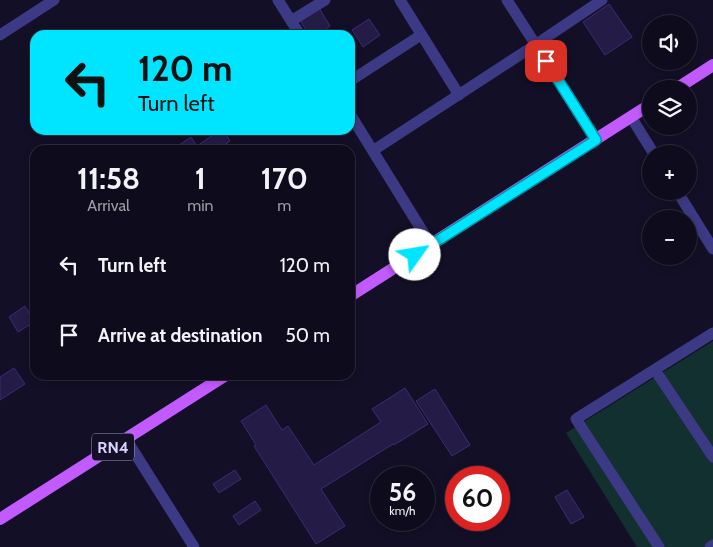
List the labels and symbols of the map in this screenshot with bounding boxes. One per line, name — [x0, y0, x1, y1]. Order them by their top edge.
pin — [525, 40, 567, 82]
position arrow — [388, 228, 440, 280]
road number: RN4 — [92, 434, 134, 461]
speed limit sign: 60 — [445, 466, 510, 531]

